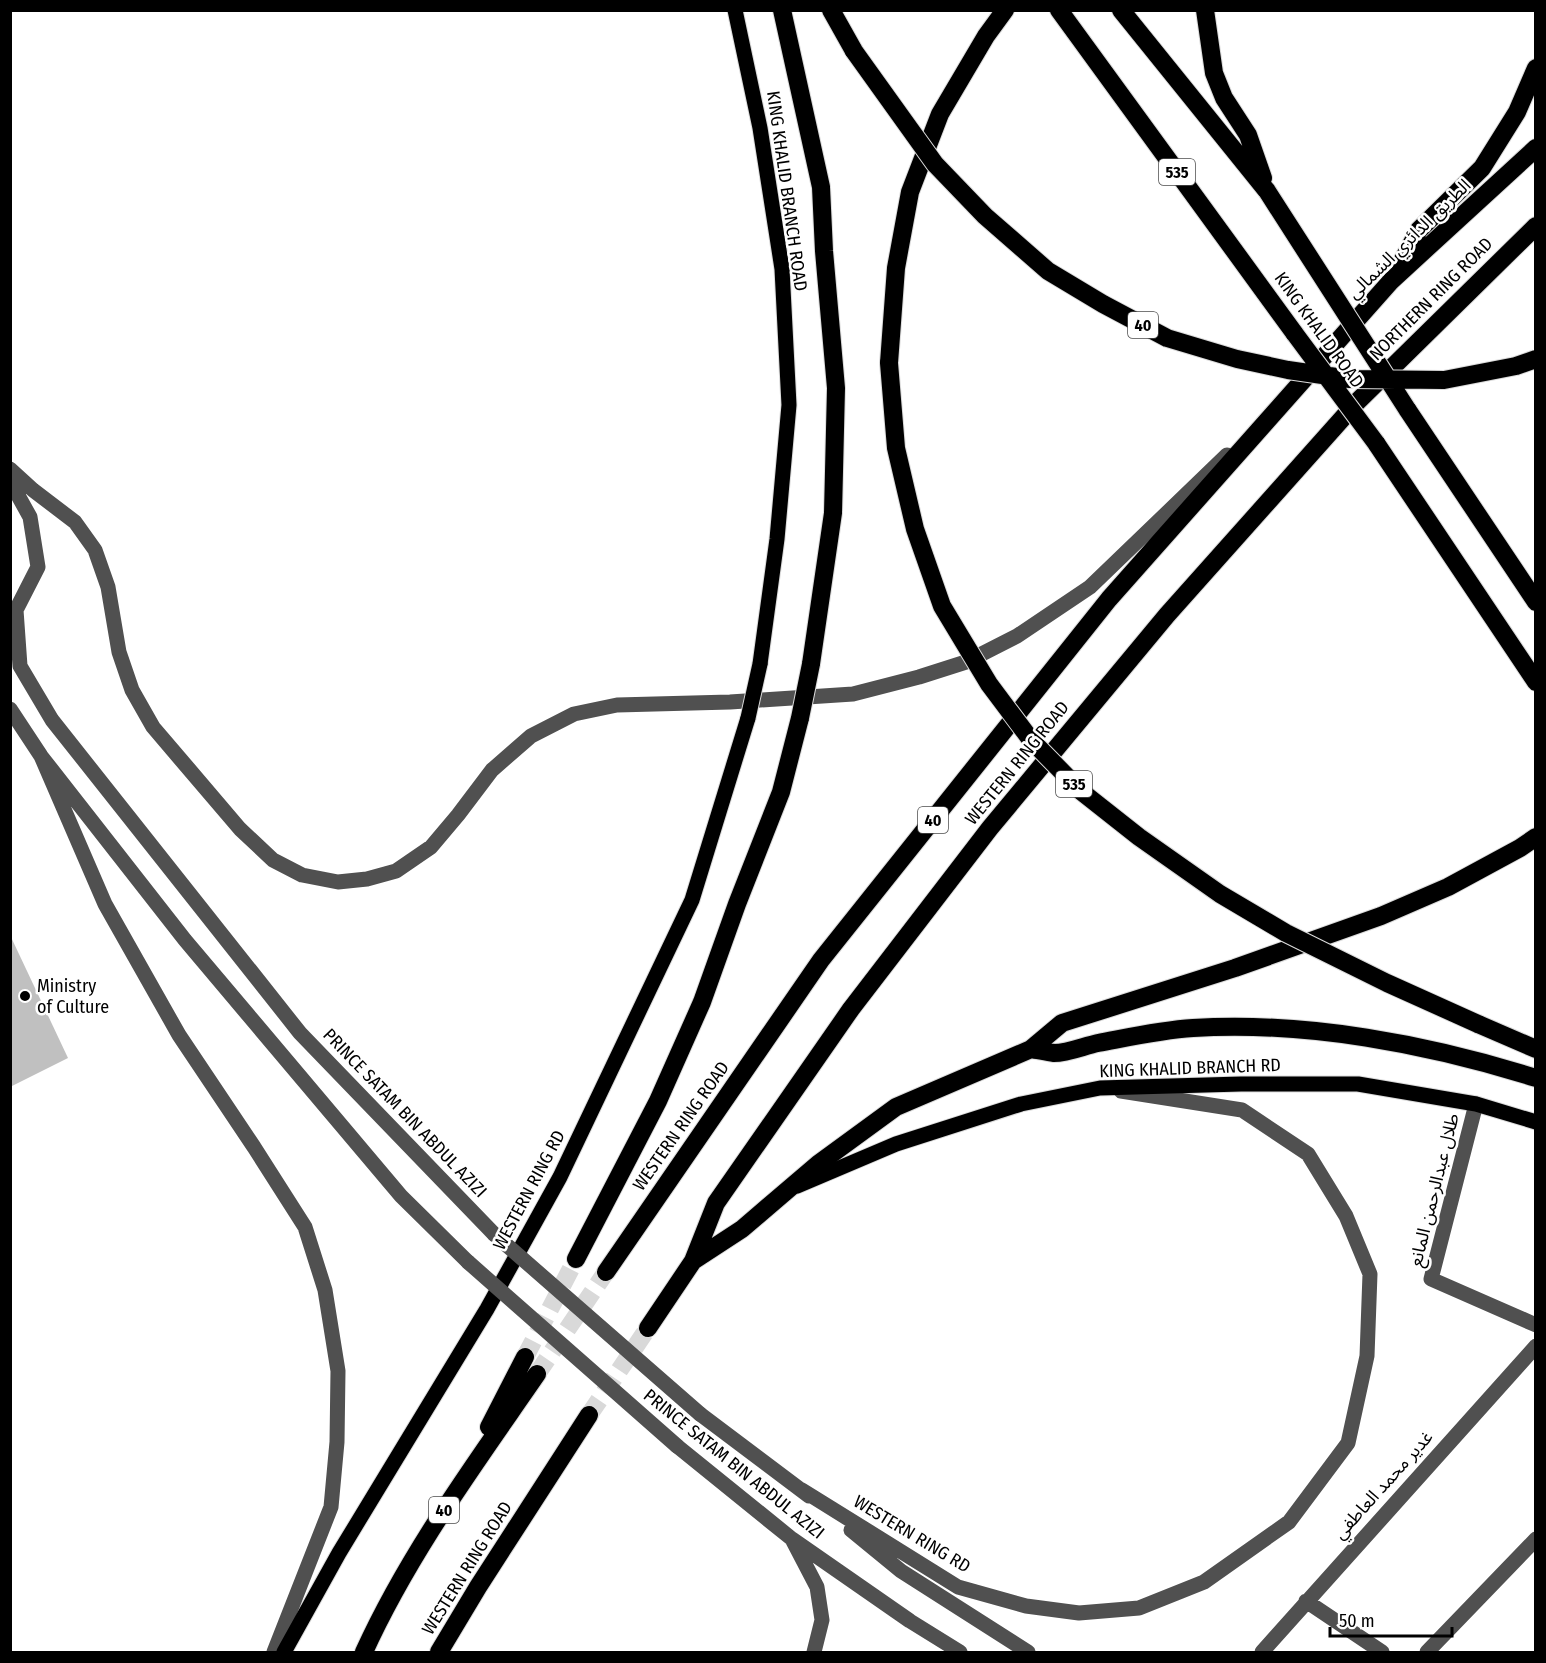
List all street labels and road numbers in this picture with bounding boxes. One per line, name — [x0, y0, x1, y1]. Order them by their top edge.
street label: KING KHALID BRANCH ROAD — [762, 89, 812, 293]
road number: 535 — [1159, 159, 1195, 185]
street label: الطريق الدائري الشمالي — [1343, 174, 1477, 305]
street label: NORTHERN RING ROAD — [1365, 233, 1497, 365]
street label: KING KHALID ROAD — [1270, 268, 1368, 392]
road number: 40 — [1128, 312, 1158, 338]
street label: WESTERN RING ROAD — [960, 697, 1074, 829]
road number: 535 — [1056, 771, 1092, 797]
road number: 40 — [918, 807, 948, 833]
street label: PRINCE SATAM BIN ABDUL AZIZI — [319, 1024, 491, 1202]
street label: KING KHALID BRANCH RD — [1099, 1054, 1281, 1082]
street label: WESTERN RING ROAD — [628, 1057, 734, 1195]
street label: طلال عبدالرحمن المانع — [1404, 1111, 1467, 1270]
street label: WESTERN RING RD — [488, 1126, 570, 1254]
street label: PRINCE SATAM BIN ABDUL AZIZI — [639, 1384, 829, 1544]
street label: غدير محمد العاطفي — [1329, 1426, 1439, 1545]
street label: WESTERN RING RD — [850, 1491, 974, 1577]
street label: WESTERN RING ROAD — [417, 1497, 517, 1639]
road number: 40 — [429, 1497, 459, 1523]

